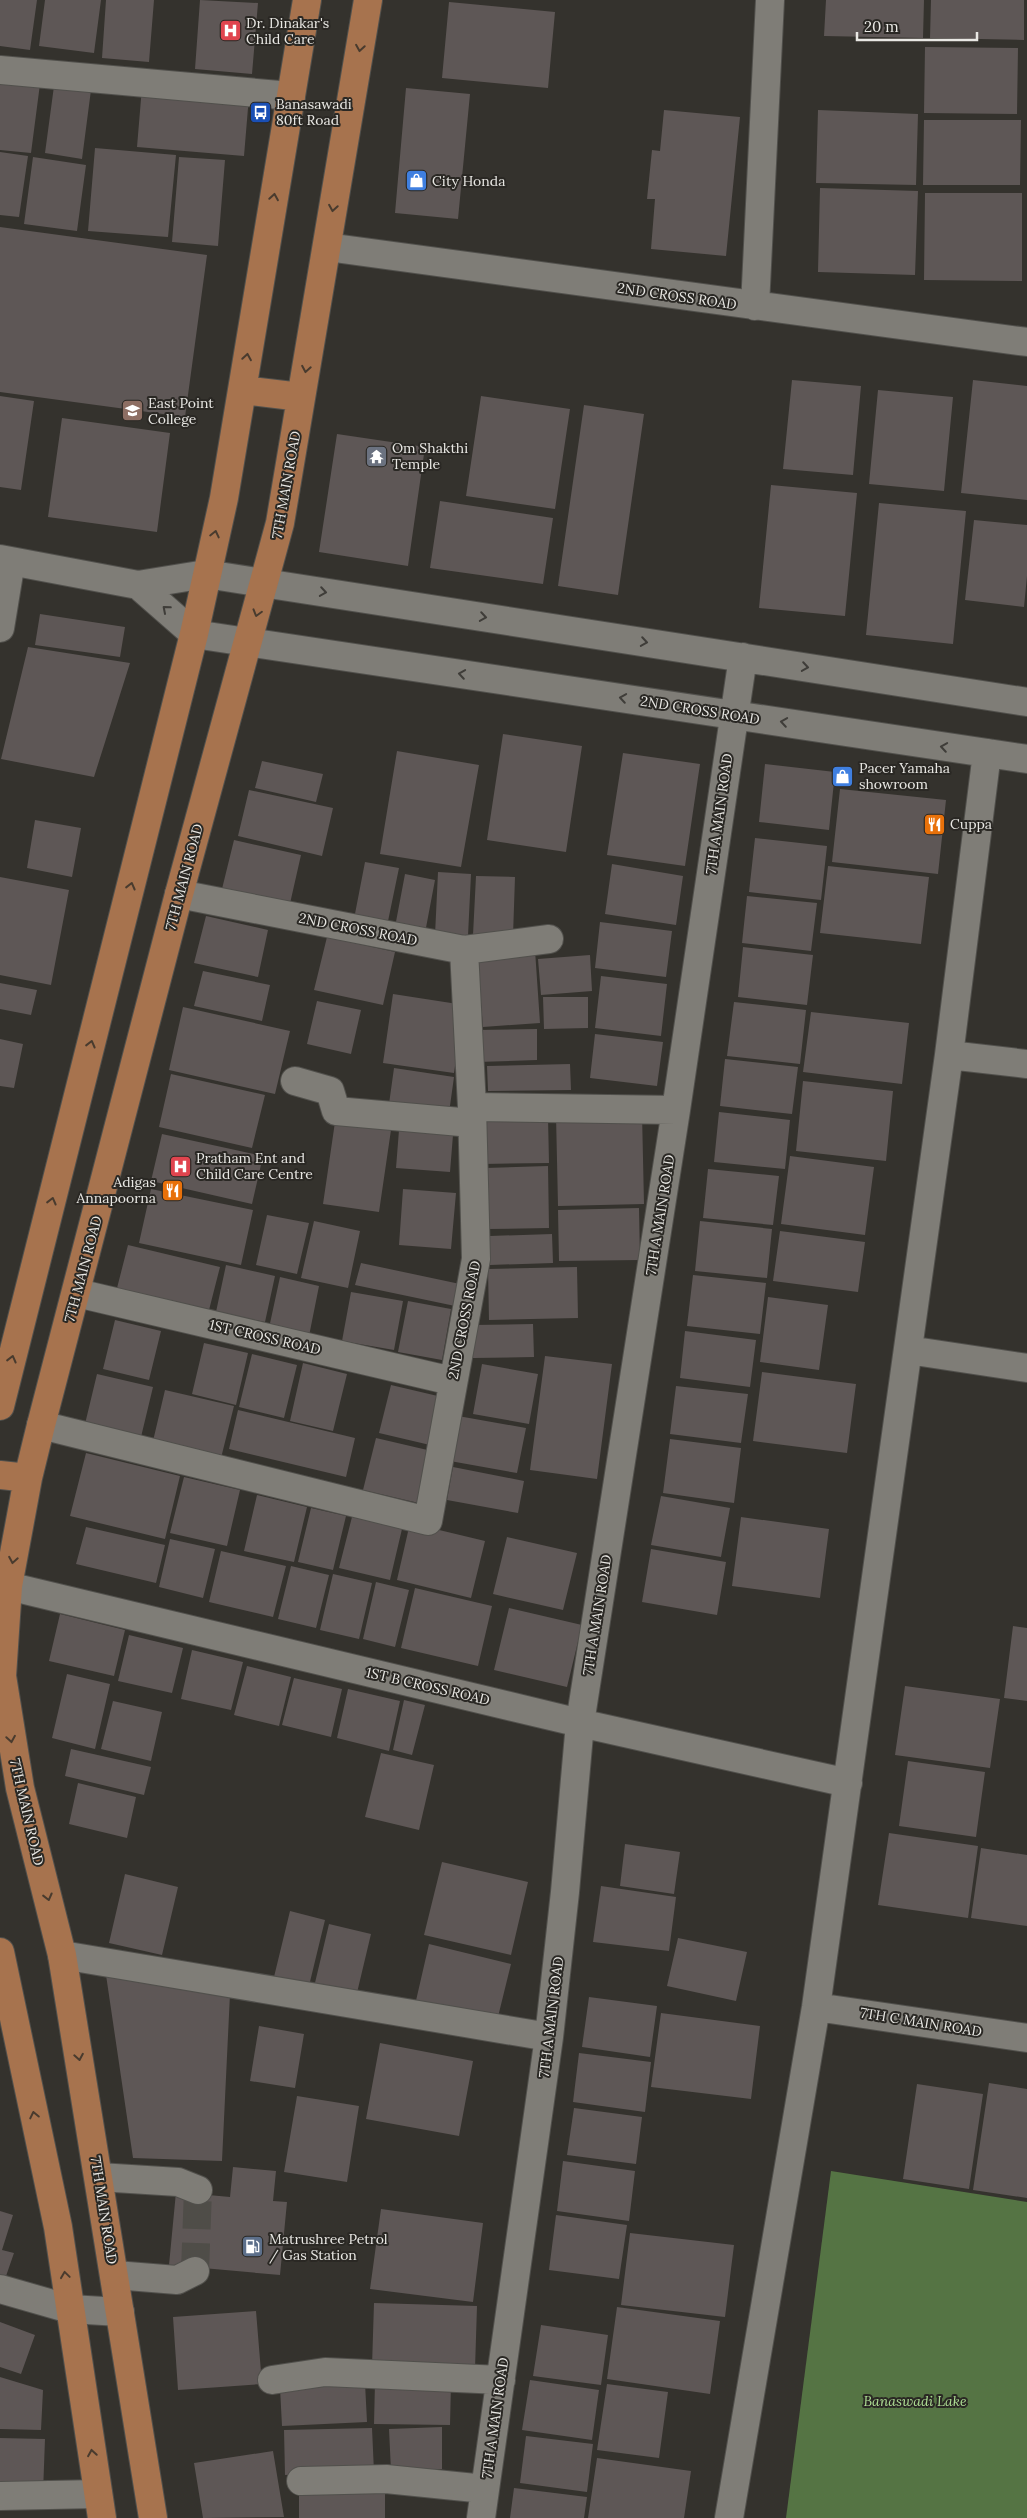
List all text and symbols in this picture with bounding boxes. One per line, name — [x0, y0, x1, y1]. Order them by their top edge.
scale bar — [857, 10, 977, 42]
place label: Dr. Dinakar's Child Care — [246, 14, 329, 48]
text: 20 m — [864, 17, 899, 36]
hospital icon: Dr. Dinakar's Child Care — [218, 19, 242, 43]
one-way arrow — [355, 44, 366, 52]
place label: Banasawadi 80ft Road — [276, 95, 352, 129]
bus stop icon: Banasawadi 80ft Road — [248, 100, 272, 124]
shop icon: City Honda — [404, 169, 428, 193]
place label: City Honda — [432, 172, 505, 190]
one-way arrow — [269, 193, 279, 202]
one-way arrow — [329, 204, 339, 213]
street label: 2ND CROSS ROAD — [616, 279, 738, 313]
one-way arrow — [242, 353, 252, 362]
one-way arrow — [302, 364, 312, 373]
place label: East Point College — [148, 394, 214, 428]
school or university icon: East Point College — [120, 399, 144, 423]
street label: 7TH MAIN ROAD — [268, 429, 304, 541]
place label: Om Shakthi Temple — [392, 439, 468, 473]
temple icon: Om Shakthi Temple — [364, 444, 388, 468]
one-way arrow — [209, 530, 220, 539]
one-way arrow — [319, 587, 327, 597]
one-way arrow — [163, 607, 172, 615]
one-way arrow — [252, 609, 262, 617]
one-way arrow — [479, 612, 488, 622]
one-way arrow — [640, 636, 648, 647]
one-way arrow — [801, 661, 809, 672]
one-way arrow — [458, 669, 466, 680]
street label: 2ND CROSS ROAD — [639, 692, 761, 728]
one-way arrow — [619, 693, 627, 704]
one-way arrow — [779, 718, 788, 728]
one-way arrow — [940, 742, 949, 752]
street label: 7TH A MAIN ROAD — [702, 752, 736, 876]
place label: Pacer Yamaha showroom — [859, 759, 950, 793]
shop icon: Pacer Yamaha showroom — [831, 764, 855, 788]
restaurant icon: Cuppa — [922, 812, 946, 836]
place label: Cuppa — [950, 815, 992, 833]
street label: 7TH MAIN ROAD — [161, 822, 207, 932]
one-way arrow — [125, 881, 136, 890]
street label: 2ND CROSS ROAD — [297, 909, 419, 949]
one-way arrow — [86, 1040, 96, 1048]
place label: Pratham Ent and Child Care Centre — [196, 1149, 313, 1183]
street label: 7TH A MAIN ROAD — [642, 1153, 678, 1277]
hospital icon: Pratham Ent and Child Care Centre — [168, 1154, 192, 1178]
place label: Adigas Annapoorna — [75, 1173, 156, 1207]
restaurant icon: Adigas Annapoorna — [160, 1178, 184, 1202]
one-way arrow — [46, 1197, 57, 1206]
street label: 7TH MAIN ROAD — [60, 1214, 106, 1324]
street label: 2ND CROSS ROAD — [444, 1259, 484, 1381]
street label: 1ST CROSS ROAD — [208, 1315, 322, 1359]
one-way arrow — [6, 1354, 17, 1363]
street label: 7TH A MAIN ROAD — [579, 1553, 615, 1677]
one-way arrow — [8, 1556, 18, 1565]
street label: 1ST B CROSS ROAD — [364, 1663, 492, 1709]
one-way arrow — [5, 1735, 16, 1743]
street label: 7TH MAIN ROAD — [6, 1757, 48, 1867]
one-way arrow — [42, 1893, 52, 1901]
street label: 7TH A MAIN ROAD — [535, 1955, 567, 2079]
street label: 7TH C MAIN ROAD — [859, 2003, 983, 2041]
one-way arrow — [73, 2053, 84, 2061]
one-way arrow — [30, 2111, 40, 2120]
street label: 7TH MAIN ROAD — [87, 2154, 121, 2266]
place label: Matrushree Petrol / Gas Station — [269, 2230, 388, 2264]
fuel station icon: Matrushree Petrol / Gas Station — [241, 2235, 265, 2259]
one-way arrow — [60, 2270, 71, 2278]
street label: 7TH A MAIN ROAD — [478, 2356, 512, 2480]
park label: Banaswadi Lake — [863, 2392, 967, 2410]
one-way arrow — [87, 2448, 97, 2457]

